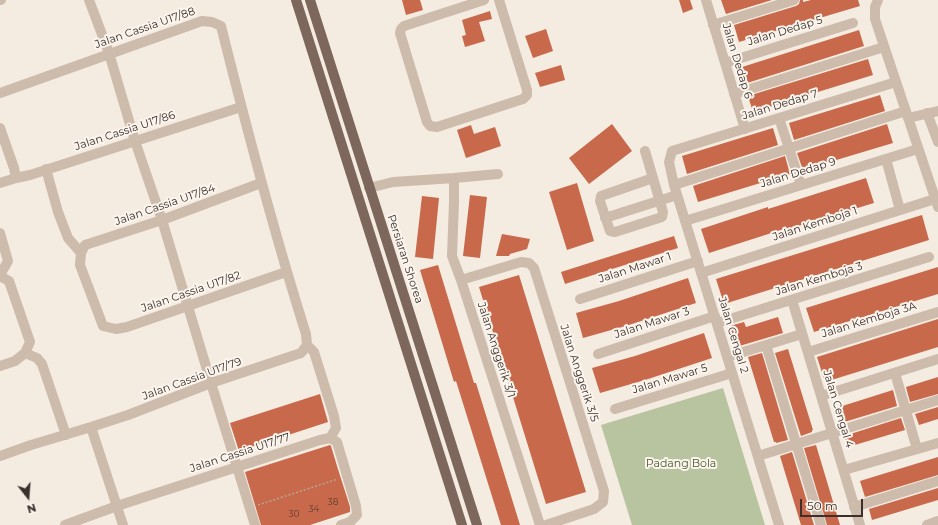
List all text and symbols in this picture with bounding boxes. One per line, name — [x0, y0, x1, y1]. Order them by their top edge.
street label: Jalan Cassia U17/88 — [93, 5, 197, 51]
street label: Jalan Dedap 5 — [746, 13, 824, 49]
street label: Jalan Dedap 6 — [719, 22, 755, 100]
street label: Jalan Dedap 7 — [741, 87, 819, 123]
street label: Jalan Cassia U17/86 — [73, 109, 177, 153]
street label: Jalan Dedap 9 — [759, 155, 837, 191]
street label: Jalan Cassia U17/84 — [113, 182, 217, 228]
street label: Jalan Kemboja 1 — [771, 204, 859, 244]
street label: Persiaran Shorea — [384, 213, 426, 305]
street label: Jalan Mawar 1 — [597, 250, 673, 286]
street label: Jalan Kemboja 3 — [774, 259, 864, 299]
street label: Jalan Cassia U17/82 — [139, 269, 243, 315]
street label: Jalan Cengal 2 — [715, 295, 751, 375]
street label: Jalan Kemboja 3A — [820, 299, 918, 341]
street label: Jalan Anggerik 3/1 — [474, 301, 518, 399]
street label: Jalan Mawar 3 — [613, 305, 691, 341]
street label: Jalan Anggerik 3/5 — [557, 323, 601, 423]
street label: Jalan Cassia U17/79 — [141, 355, 243, 403]
street label: Jalan Mawar 5 — [631, 361, 709, 397]
street label: Jalan Cengal 4 — [820, 369, 856, 449]
street label: Jalan Cassia U17/77 — [188, 431, 292, 475]
park label: Padang Bola — [646, 457, 716, 471]
north arrow — [8, 477, 48, 517]
scale bar — [802, 491, 865, 517]
house number: 38 — [328, 497, 338, 507]
text: 50 m — [807, 498, 838, 513]
text: N — [25, 500, 38, 516]
house number: 34 — [308, 504, 320, 514]
house number: 30 — [288, 509, 300, 519]

